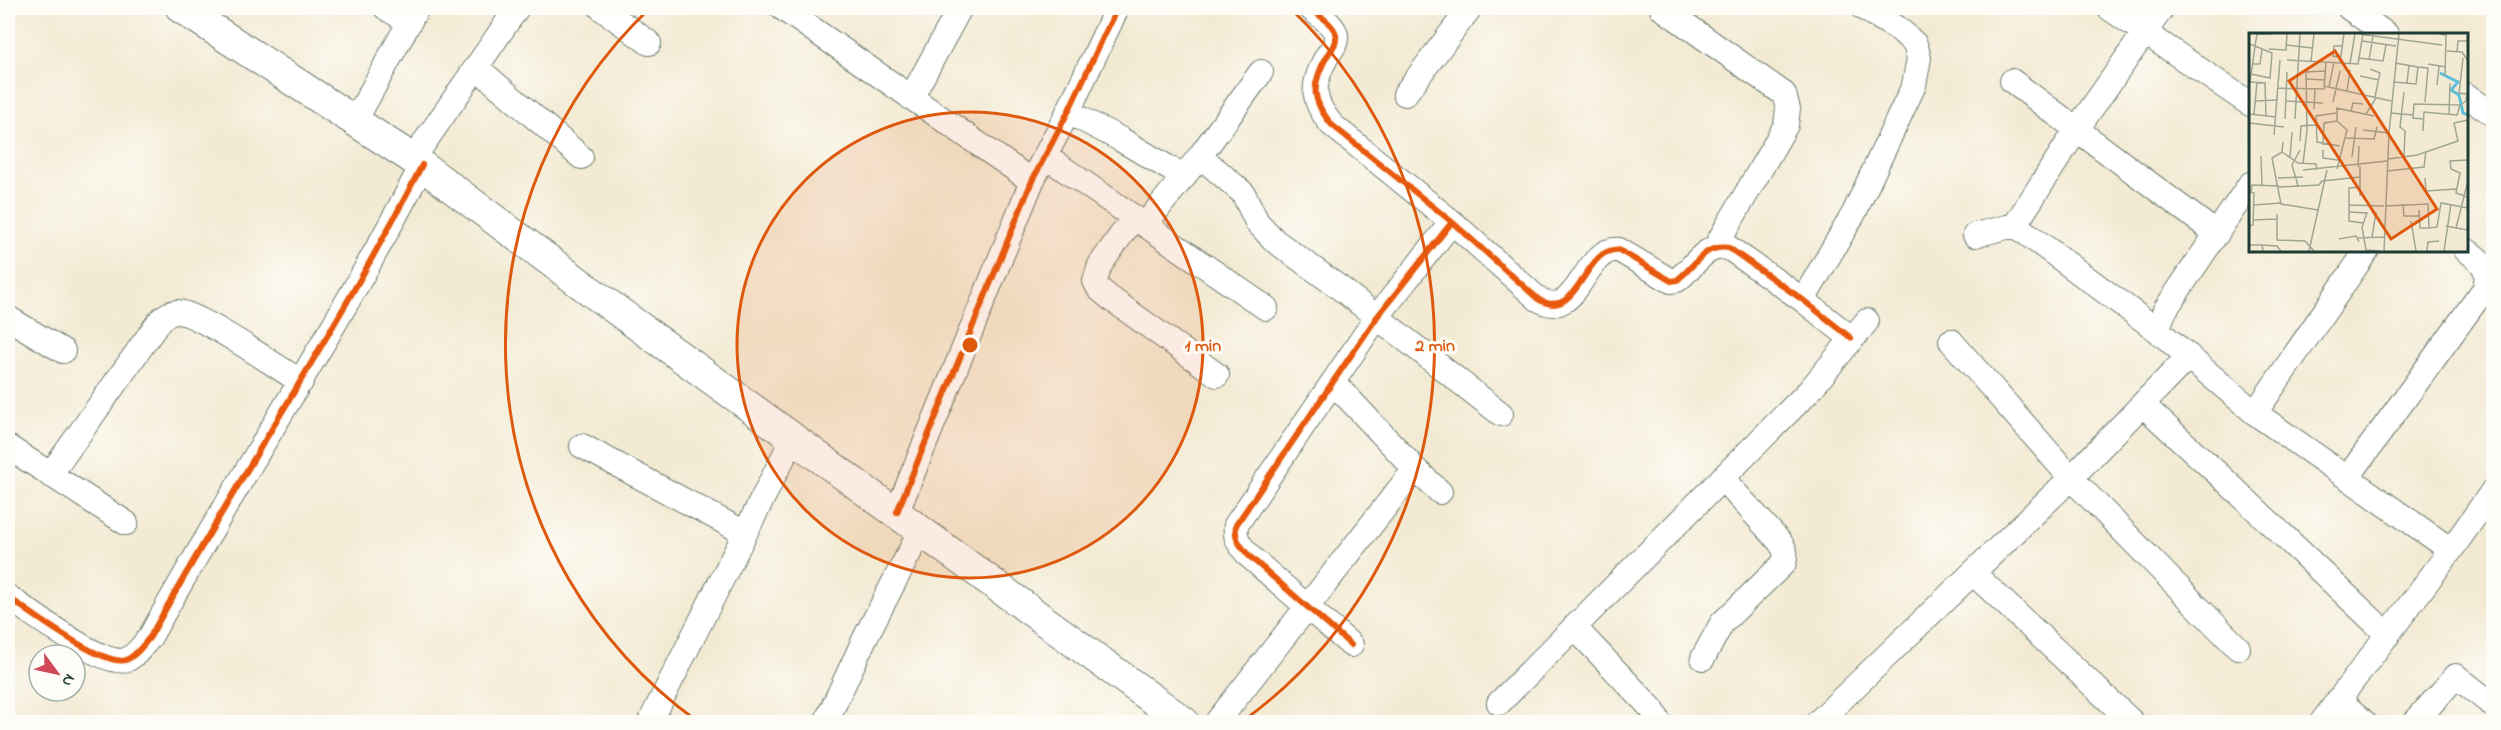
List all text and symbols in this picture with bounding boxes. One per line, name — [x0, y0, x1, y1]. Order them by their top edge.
inset map — [2249, 33, 2468, 252]
text: 1 min — [1185, 334, 1221, 360]
text: 2 min — [1414, 334, 1455, 360]
centre of rings — [960, 335, 980, 355]
north arrow — [27, 643, 87, 703]
text: N — [55, 669, 81, 691]

